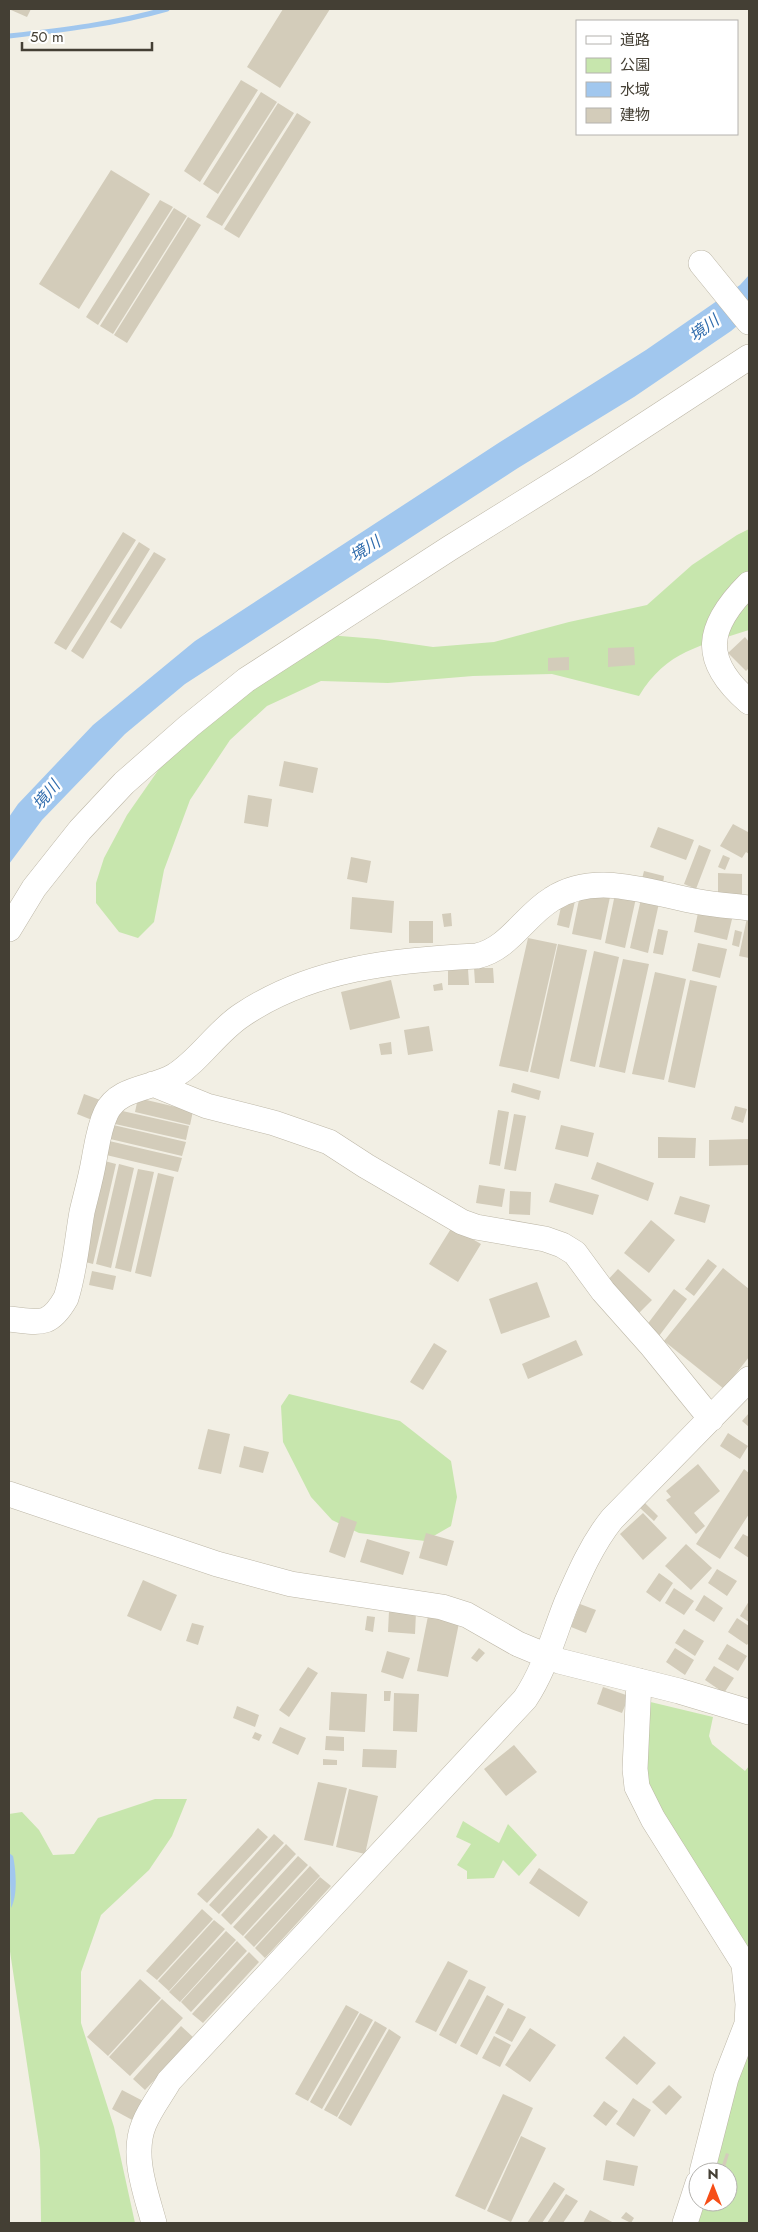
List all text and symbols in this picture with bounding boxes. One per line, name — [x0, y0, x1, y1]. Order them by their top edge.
scale bar — [22, 20, 152, 52]
legend — [576, 20, 738, 135]
text: 50 m — [30, 26, 64, 48]
text: 道路 — [620, 29, 650, 51]
text: 公園 — [620, 54, 650, 76]
text: 水域 — [620, 79, 650, 101]
text: 建物 — [620, 104, 650, 126]
water label: 境川 — [684, 308, 725, 347]
water label: 境川 — [345, 530, 386, 567]
water label: 境川 — [27, 774, 66, 815]
north arrow — [688, 2162, 738, 2212]
text: N — [707, 2164, 719, 2184]

